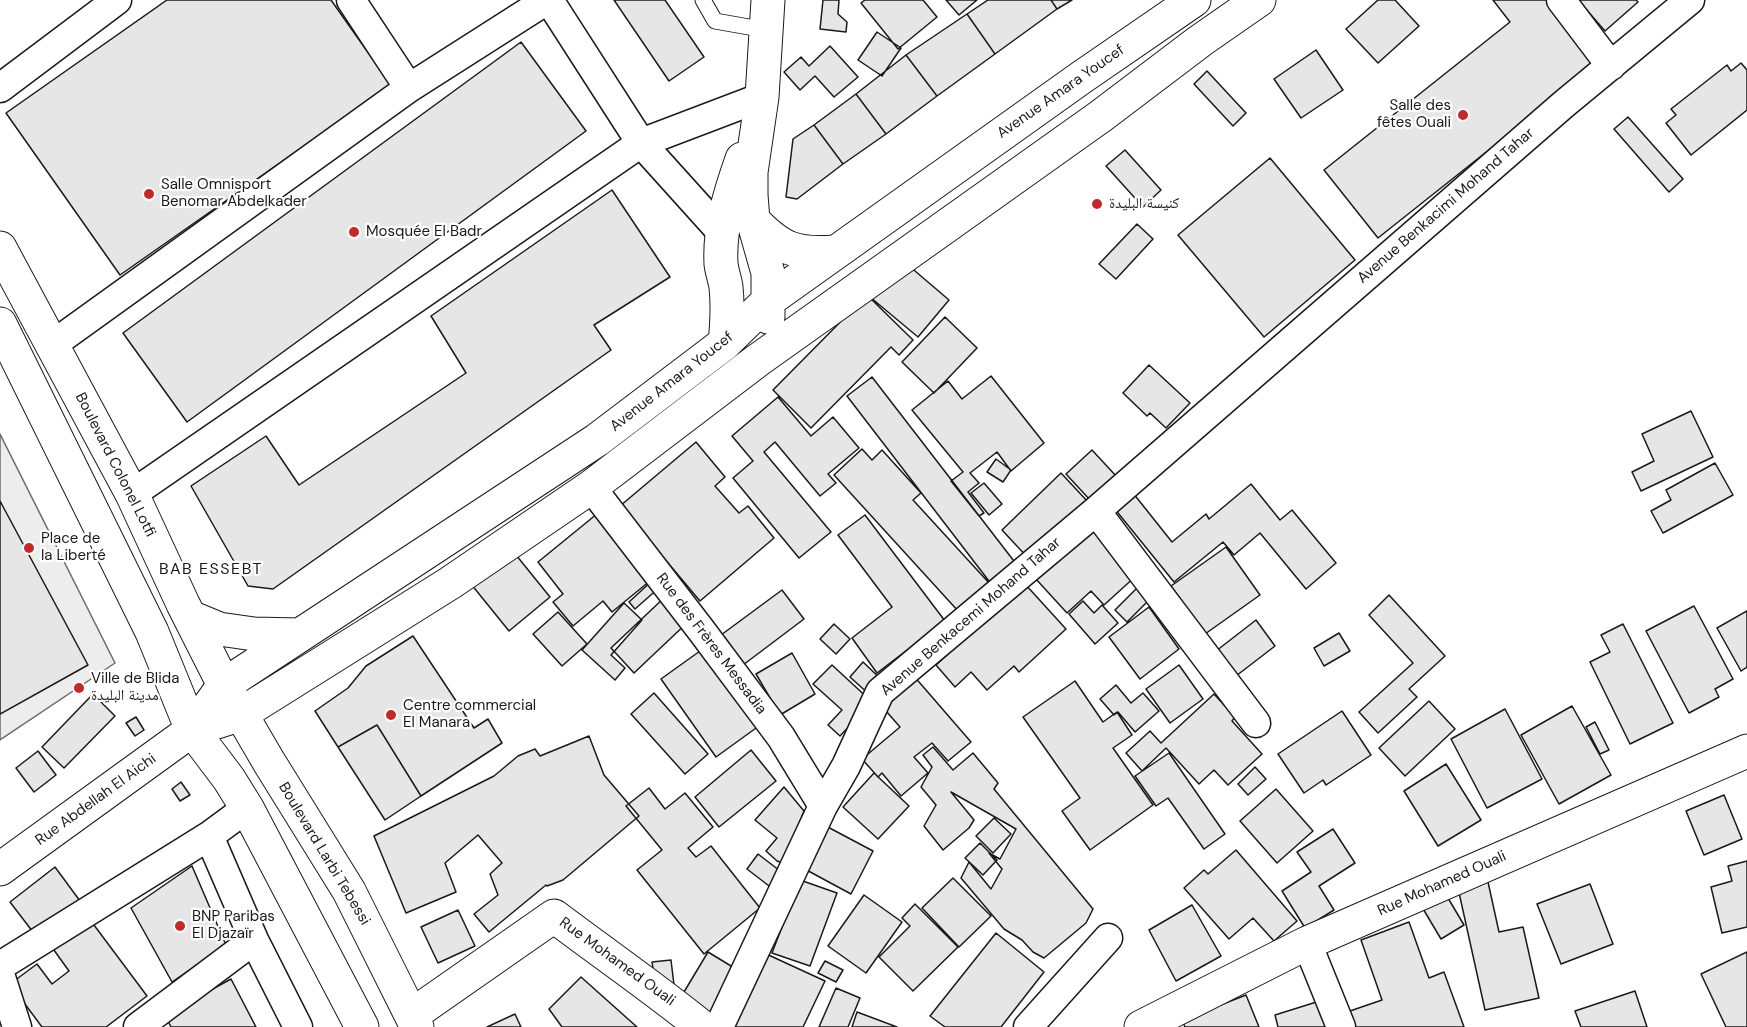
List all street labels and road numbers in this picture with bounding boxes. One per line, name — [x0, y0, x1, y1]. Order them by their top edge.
street label: Avenue Amara Youcef — [994, 41, 1128, 143]
street label: Avenue Benkacimi Mohand Tahar — [1354, 124, 1538, 288]
street label: Avenue Amara Youcef — [607, 328, 737, 436]
street label: Boulevard Colonel Lotfi — [71, 390, 159, 540]
street label: Avenue Benkacemi Mohand Tahar — [877, 534, 1065, 700]
street label: Rue des Frères Messadia — [652, 570, 770, 718]
street label: Rue Abdellah El Aichi — [32, 750, 160, 850]
street label: Boulevard Larbi Tebessi — [274, 779, 374, 929]
street label: Rue Mohamed Ouali — [1375, 848, 1509, 920]
street label: Rue Mohamed Ouali — [556, 914, 678, 1010]

